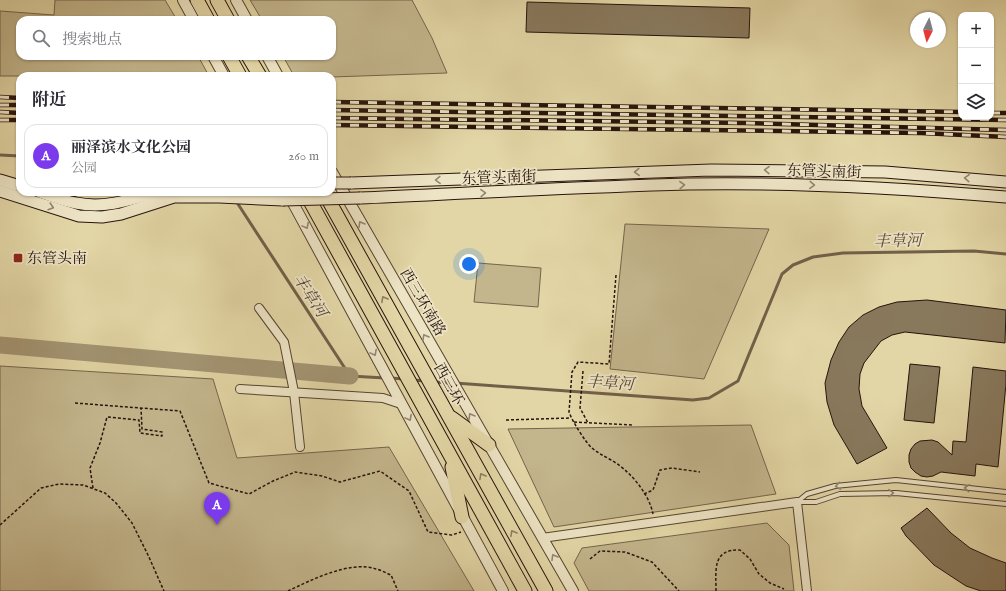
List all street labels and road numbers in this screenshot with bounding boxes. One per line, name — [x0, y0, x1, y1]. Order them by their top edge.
street label: 东管头南街 — [786, 161, 862, 182]
street label: 东管头南街 — [461, 167, 537, 188]
street label: 西三环南路 — [396, 265, 450, 339]
street label: 西三环 — [429, 360, 468, 409]

